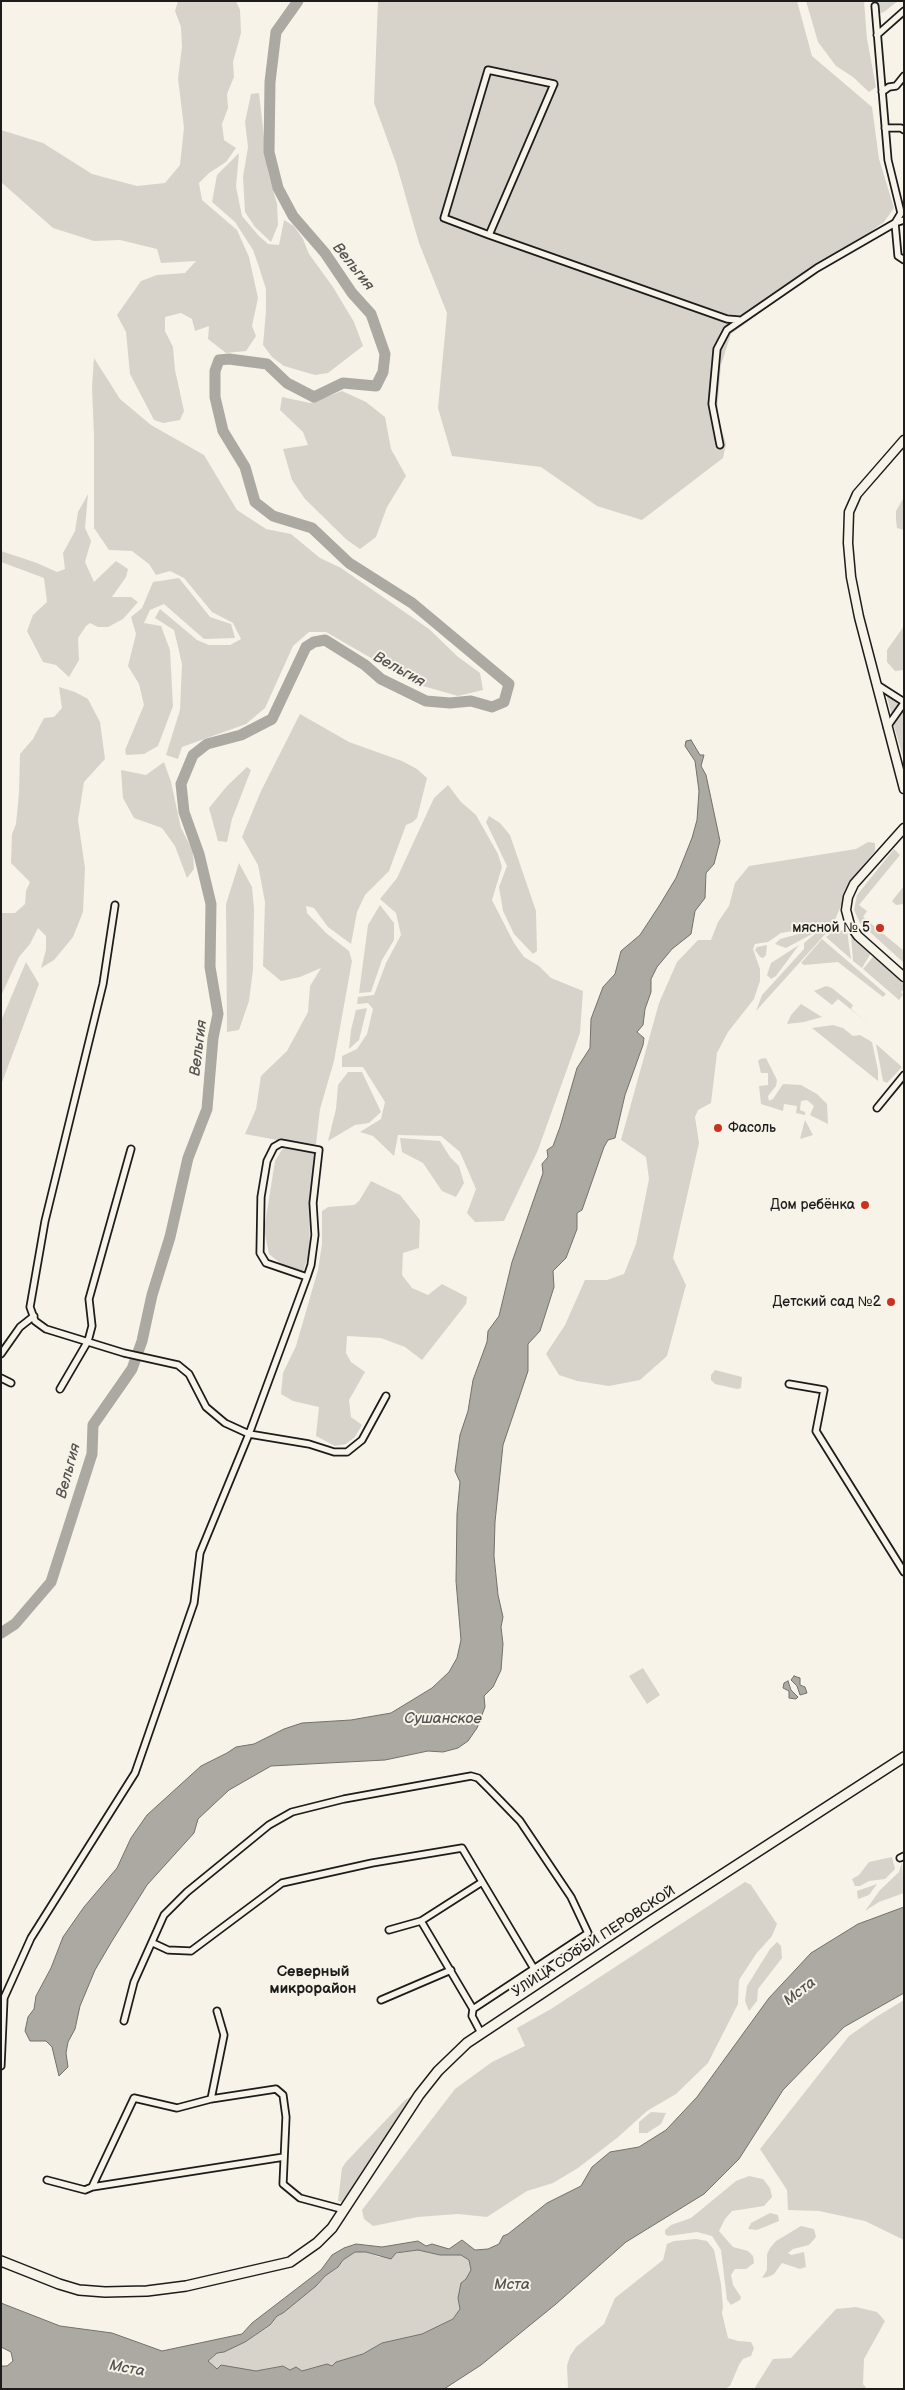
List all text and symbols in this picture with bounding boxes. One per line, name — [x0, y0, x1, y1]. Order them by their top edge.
water label: Вельгия — [328, 239, 378, 295]
water label: Вельгия — [370, 648, 428, 692]
place label: мясной № 5 — [792, 920, 870, 936]
marker: мясной № 5 — [874, 922, 886, 934]
water label: Вельгия — [187, 1019, 211, 1077]
place label: Фасоль — [728, 1120, 776, 1136]
marker: Фасоль — [712, 1122, 724, 1134]
place label: Дом ребёнка — [770, 1197, 855, 1213]
marker: Дом ребёнка — [859, 1199, 871, 1211]
place label: Детский сад №2 — [772, 1294, 881, 1310]
marker: Детский сад №2 — [885, 1296, 897, 1308]
water label: Вельгия — [53, 1441, 85, 1501]
water label: Сушанское — [404, 1710, 482, 1728]
street label: УЛИЦА СОФЬИ ПЕРОВСКОЙ — [509, 1883, 679, 2001]
district label: Северный микрорайон — [270, 1963, 356, 1998]
water label: Мста — [780, 1974, 820, 2010]
water label: Мста — [494, 2276, 530, 2294]
water label: Мста — [108, 2357, 146, 2381]

